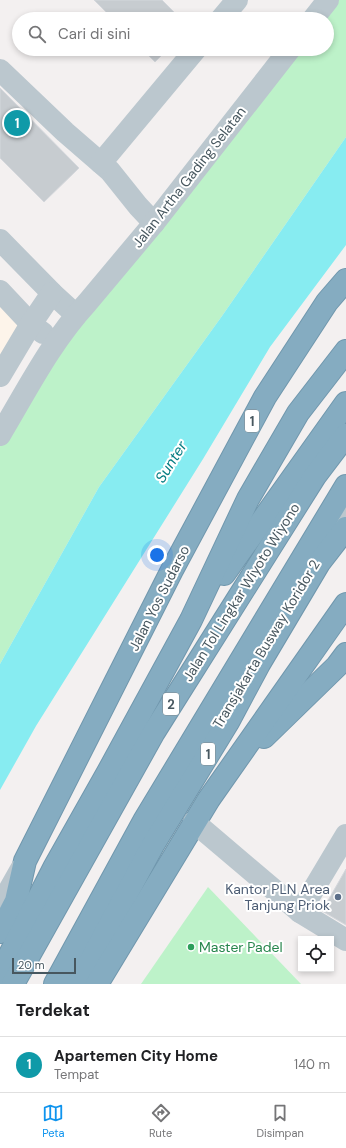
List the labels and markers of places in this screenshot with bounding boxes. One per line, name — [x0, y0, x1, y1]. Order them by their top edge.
pin: 1 — [4, 108, 30, 138]
place label: Kantor PLN Area Tanjung Priok — [225, 880, 330, 914]
marker: Kantor PLN Area Tanjung Priok — [333, 892, 343, 902]
place label: Master Padel — [199, 938, 283, 956]
marker: Master Padel — [186, 942, 196, 952]

